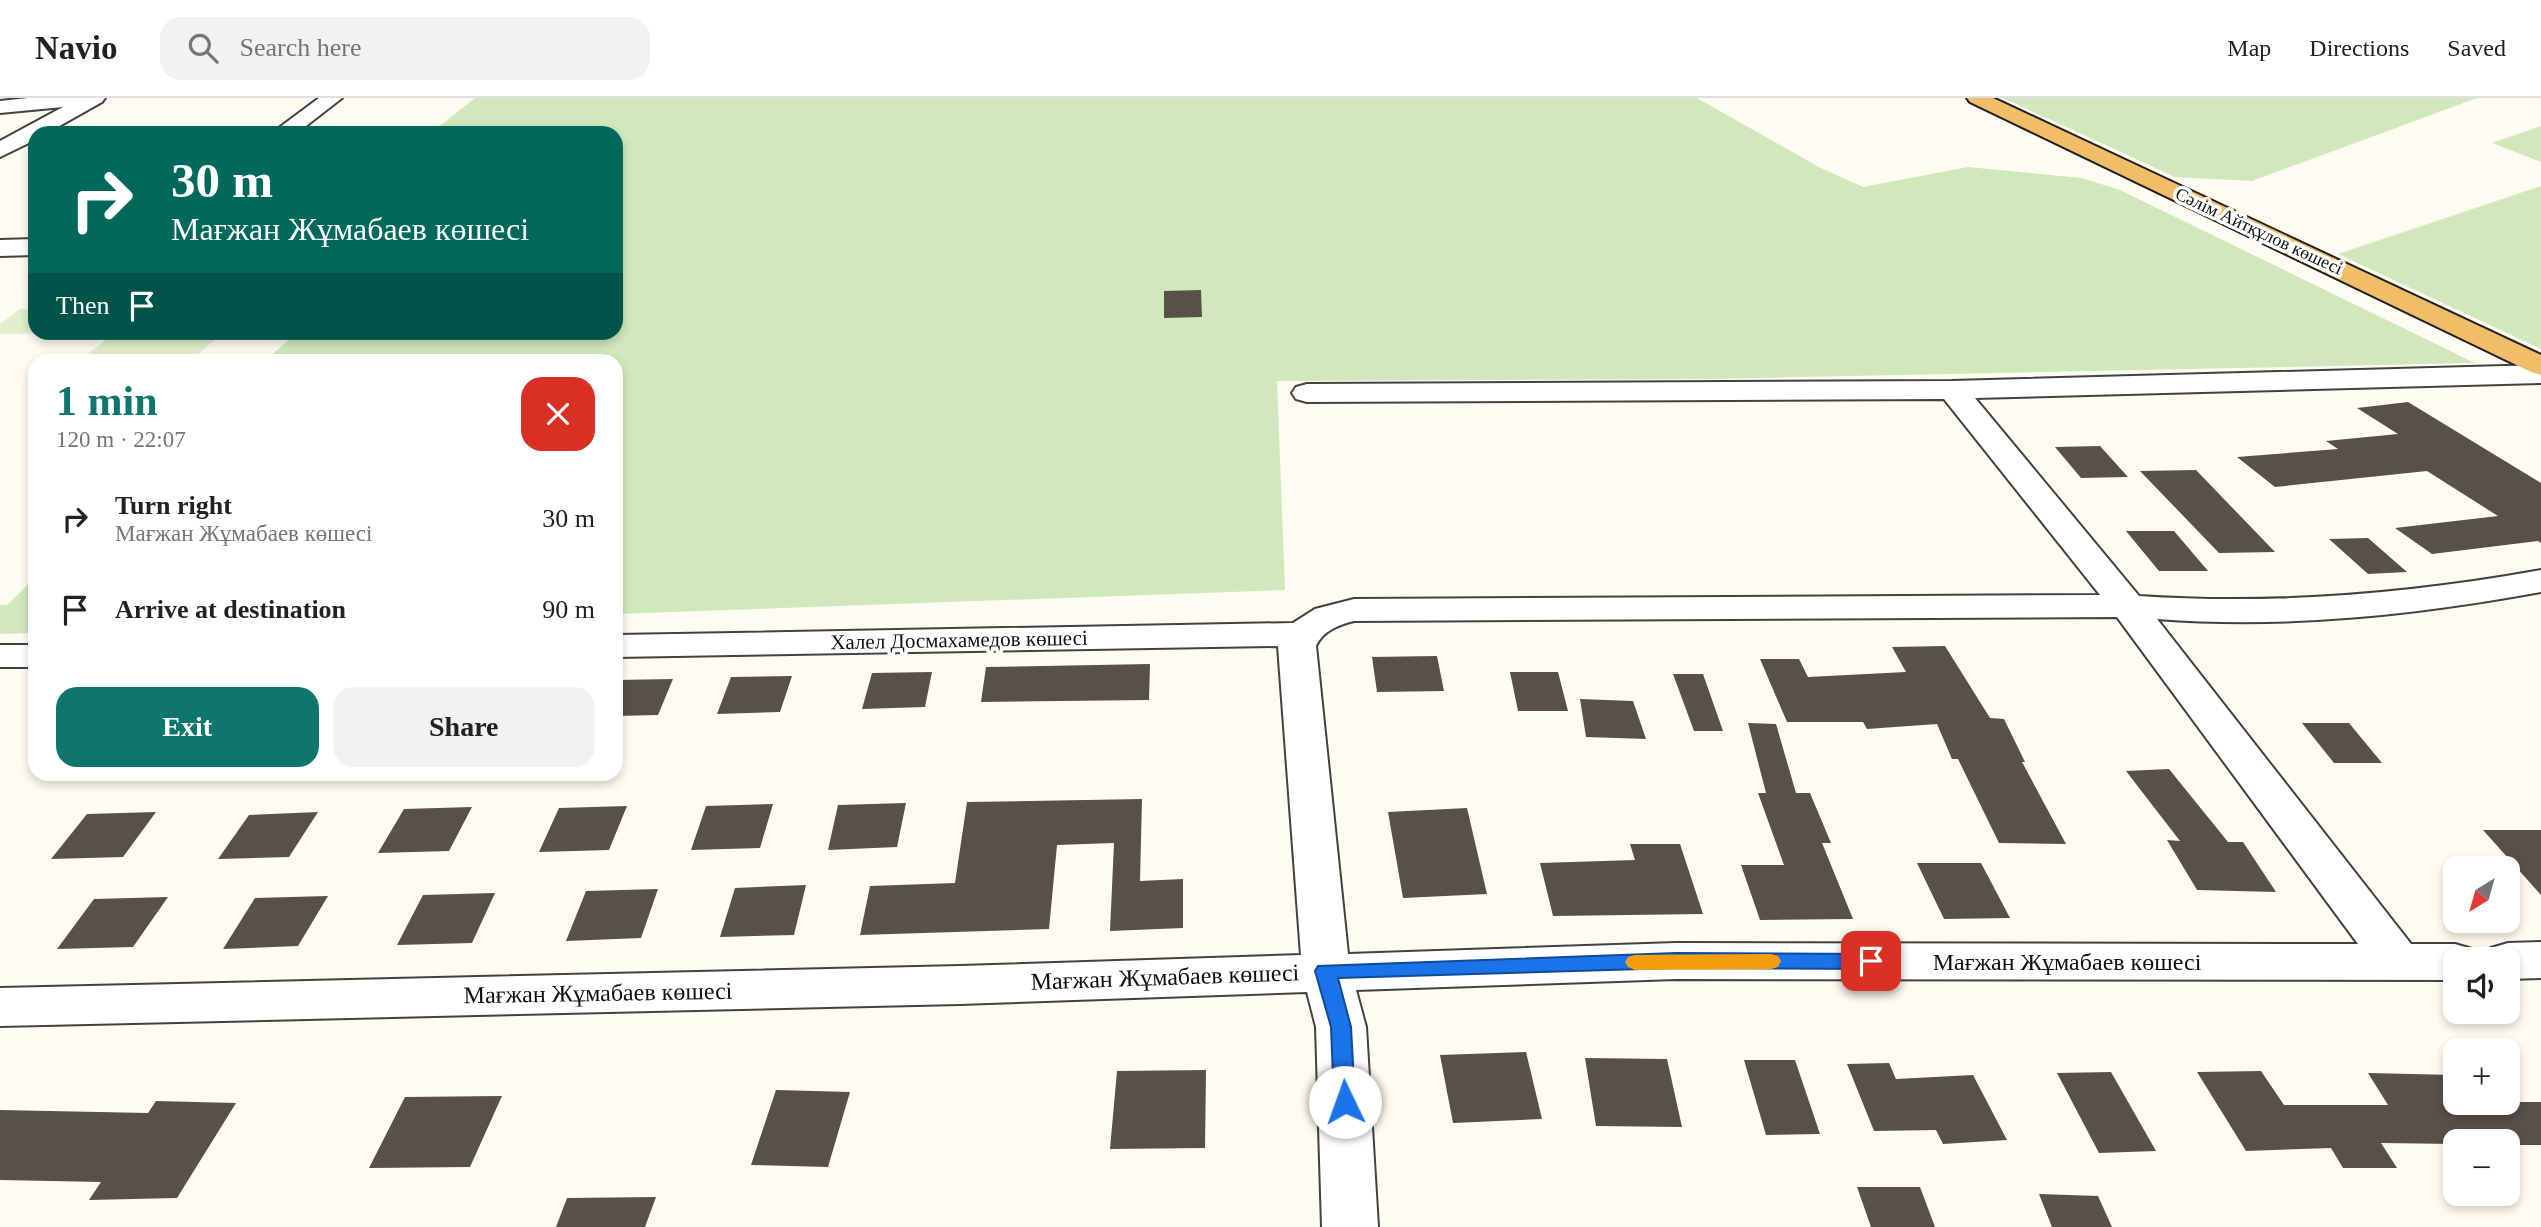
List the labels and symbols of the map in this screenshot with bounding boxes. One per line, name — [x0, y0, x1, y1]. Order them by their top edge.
street label: Сәлім Айтқұлов көшесі — [2172, 183, 2346, 279]
street label: Халел Досмахамедов көшесі — [830, 626, 1088, 654]
north arrow — [2443, 856, 2520, 933]
pin — [1841, 931, 1901, 991]
street label: Мағжан Жұмабаев көшесі — [1933, 949, 2202, 975]
street label: Мағжан Жұмабаев көшесі — [1030, 959, 1300, 995]
street label: Мағжан Жұмабаев көшесі — [463, 978, 733, 1008]
position arrow — [1308, 1065, 1382, 1139]

